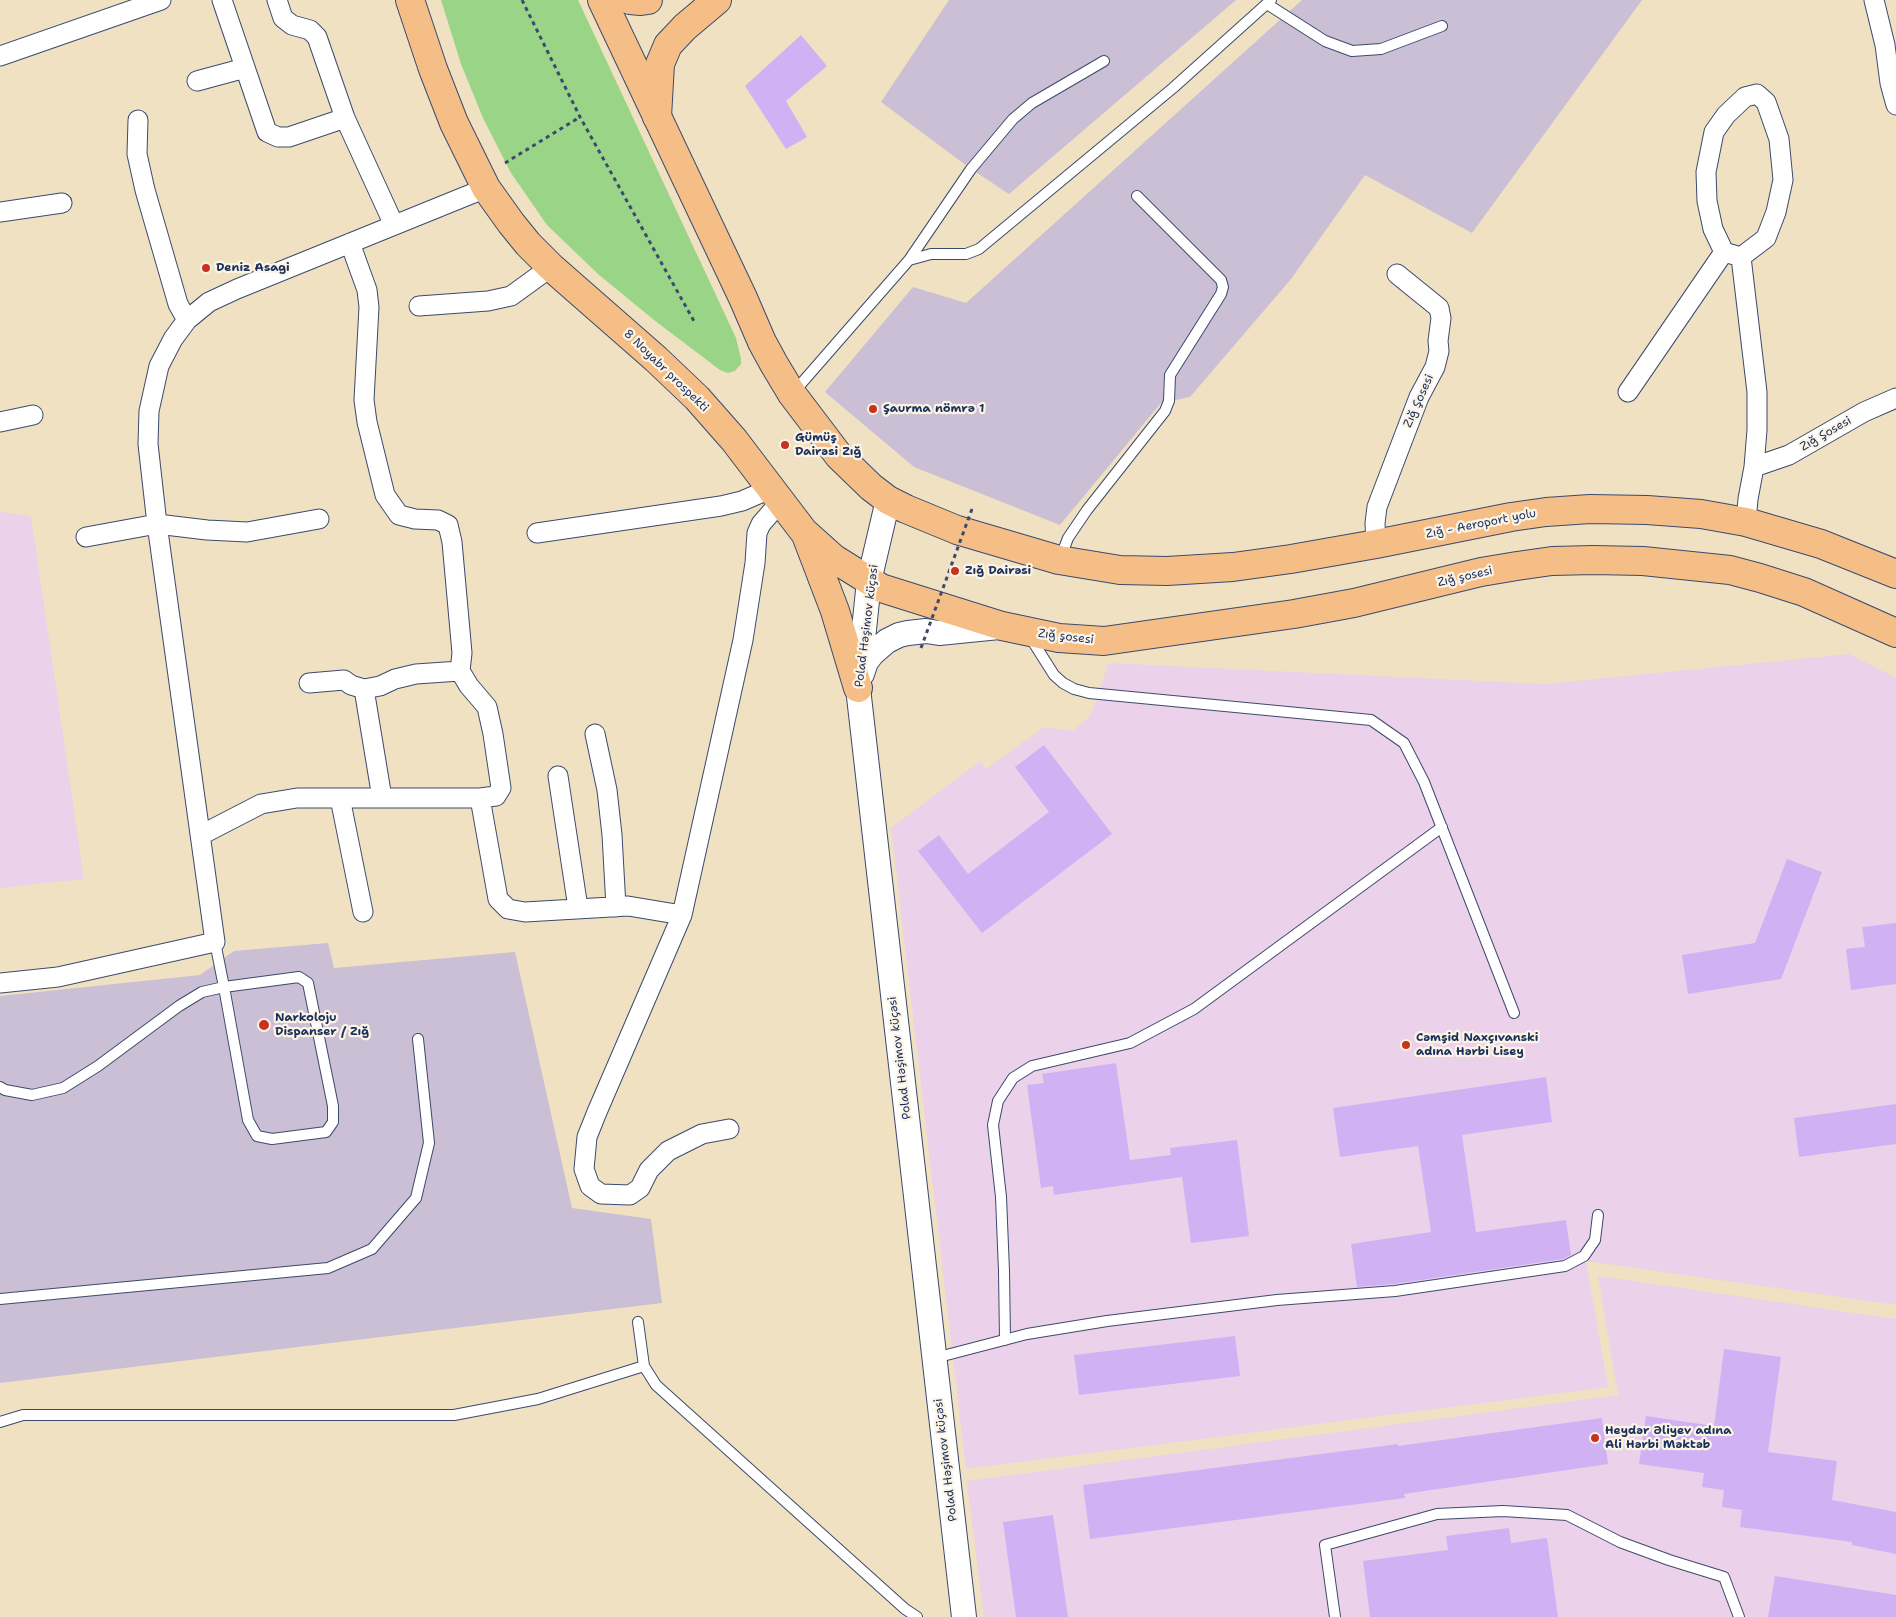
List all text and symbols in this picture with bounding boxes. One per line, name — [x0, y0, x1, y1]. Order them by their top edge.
place label: Deniz Asagi — [216, 261, 290, 275]
marker: Deniz Asagi — [200, 262, 212, 274]
street label: 8 Noyabr prospekti — [620, 327, 712, 415]
street label: Zığ Şosesi — [1401, 372, 1437, 430]
place label: Şaurma nömrә 1 — [883, 402, 984, 416]
marker: Şaurma nömrә 1 — [867, 403, 879, 415]
street label: Zığ Şosesi — [1798, 414, 1854, 454]
place label: Gümüş Dairəsi Zığ — [795, 431, 861, 459]
marker: Gümüş Dairəsi Zığ — [779, 439, 791, 451]
street label: Zığ - Aeroport yolu — [1425, 506, 1537, 542]
street label: Polad Həşimov küçəsi — [852, 564, 882, 688]
place label: Zığ Dairəsi — [965, 564, 1031, 578]
street label: Zığ şosesi — [1436, 564, 1494, 590]
marker: Zığ Dairəsi — [949, 565, 961, 577]
street label: Zığ şosesi — [1037, 626, 1095, 648]
street label: Polad Həşimov küçəsi — [885, 996, 915, 1120]
place label: Narkoloju Dispanser / Zığ — [275, 1011, 369, 1039]
marker: Narkoloju Dispanser / Zığ — [257, 1018, 271, 1032]
place label: Cəmşid Naxçıvanski adına Hərbi Lisey — [1416, 1031, 1538, 1059]
marker: Cəmşid Naxçıvanski adına Hərbi Lisey — [1400, 1039, 1412, 1051]
street label: Polad Həşimov küçəsi — [931, 1398, 961, 1522]
place label: Heydər Əliyev adına Ali Hərbi Məktəb — [1605, 1424, 1731, 1452]
marker: Heydər Əliyev adına Ali Hərbi Məktəb — [1589, 1432, 1601, 1444]

